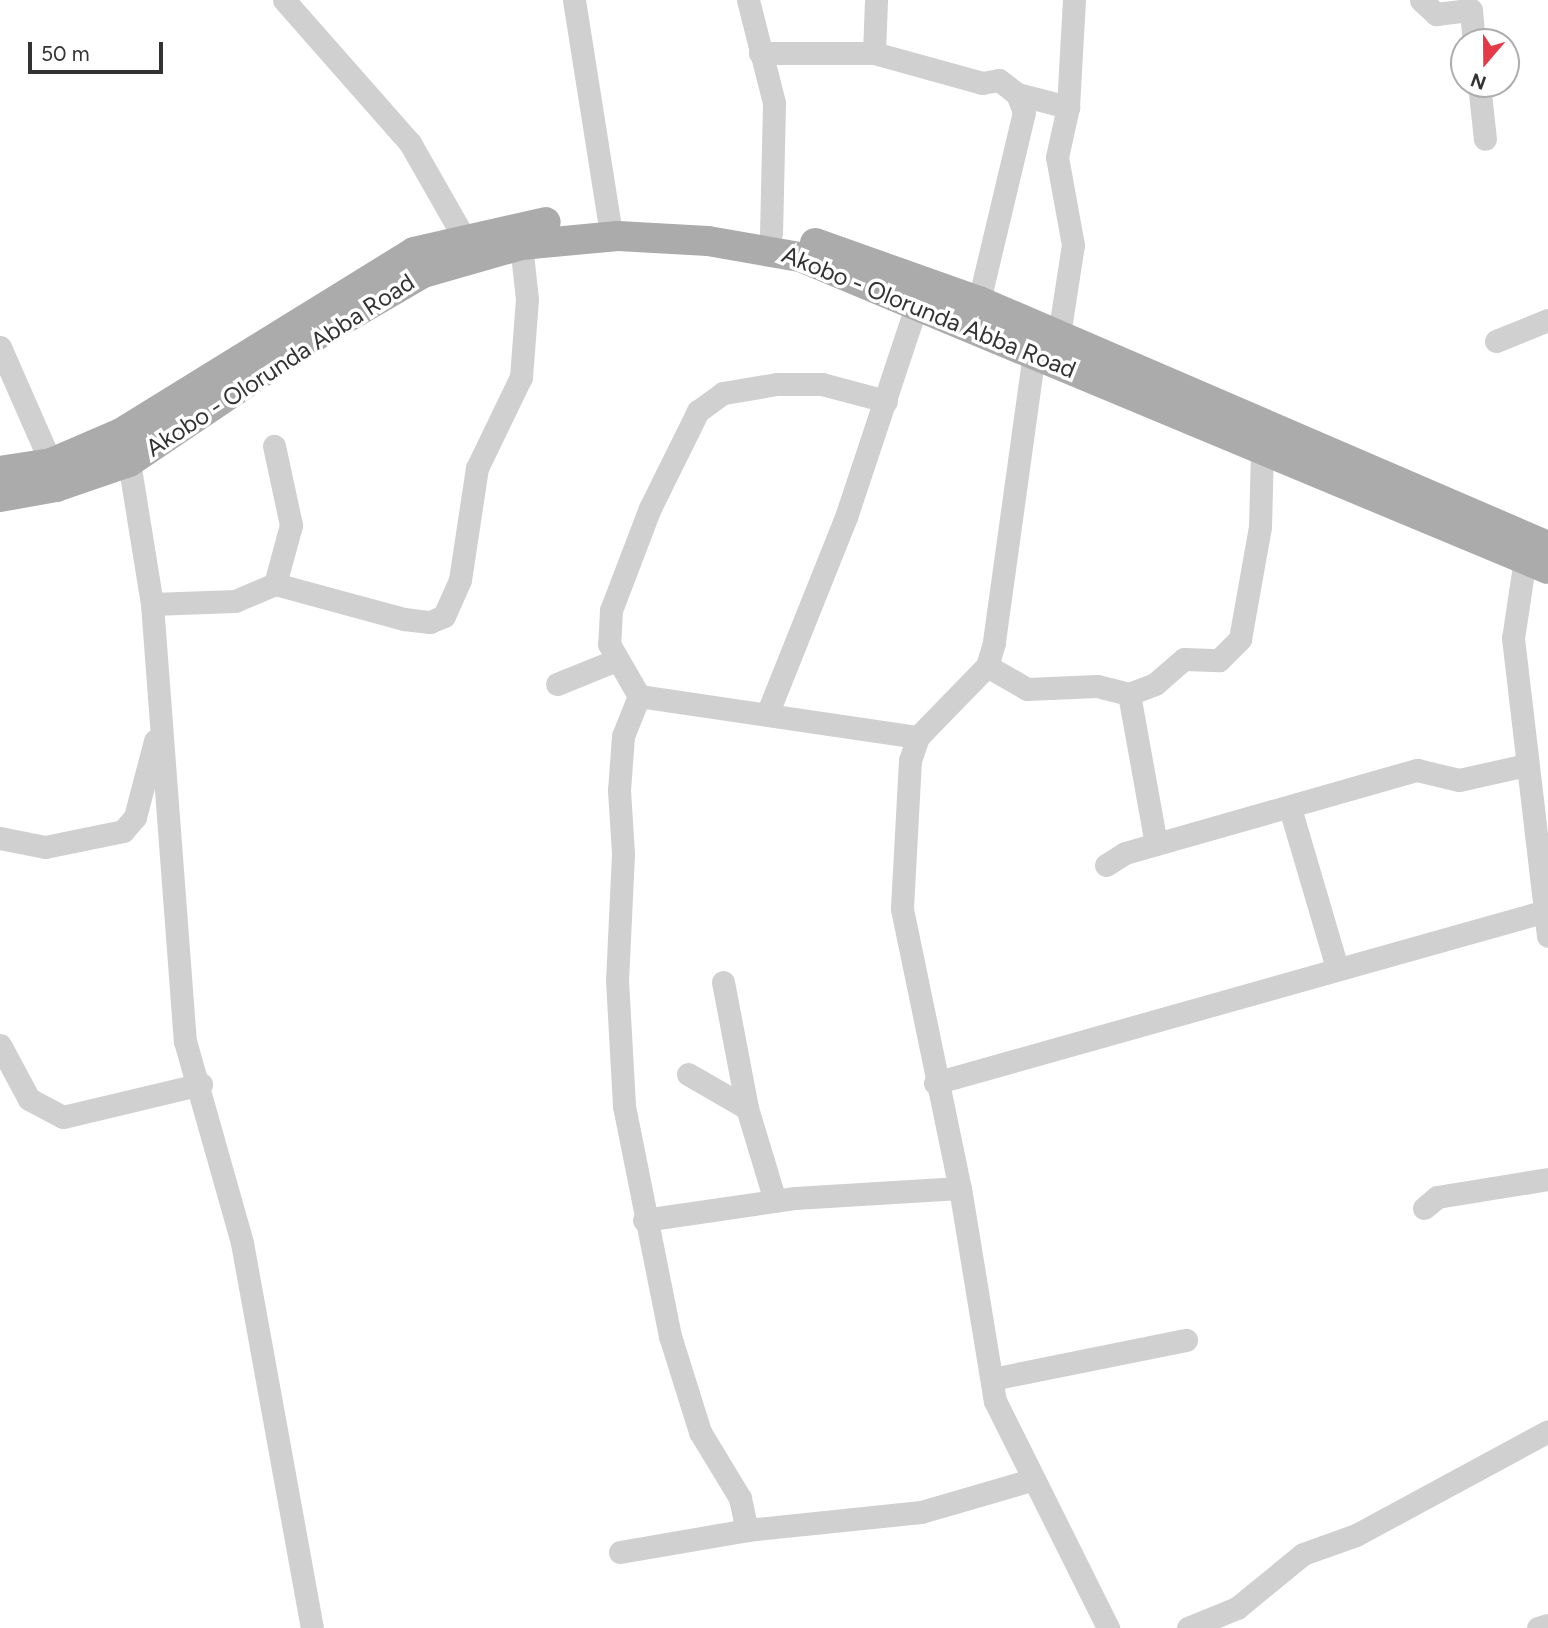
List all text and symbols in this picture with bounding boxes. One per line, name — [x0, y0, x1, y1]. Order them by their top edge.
scale bar — [32, 28, 166, 72]
north arrow — [1450, 28, 1520, 98]
text: 50 m — [41, 41, 90, 66]
text: N — [1467, 68, 1489, 95]
street label: Akobo - Olorunda Abba Road — [778, 240, 1080, 384]
street label: Akobo - Olorunda Abba Road — [140, 267, 420, 463]

